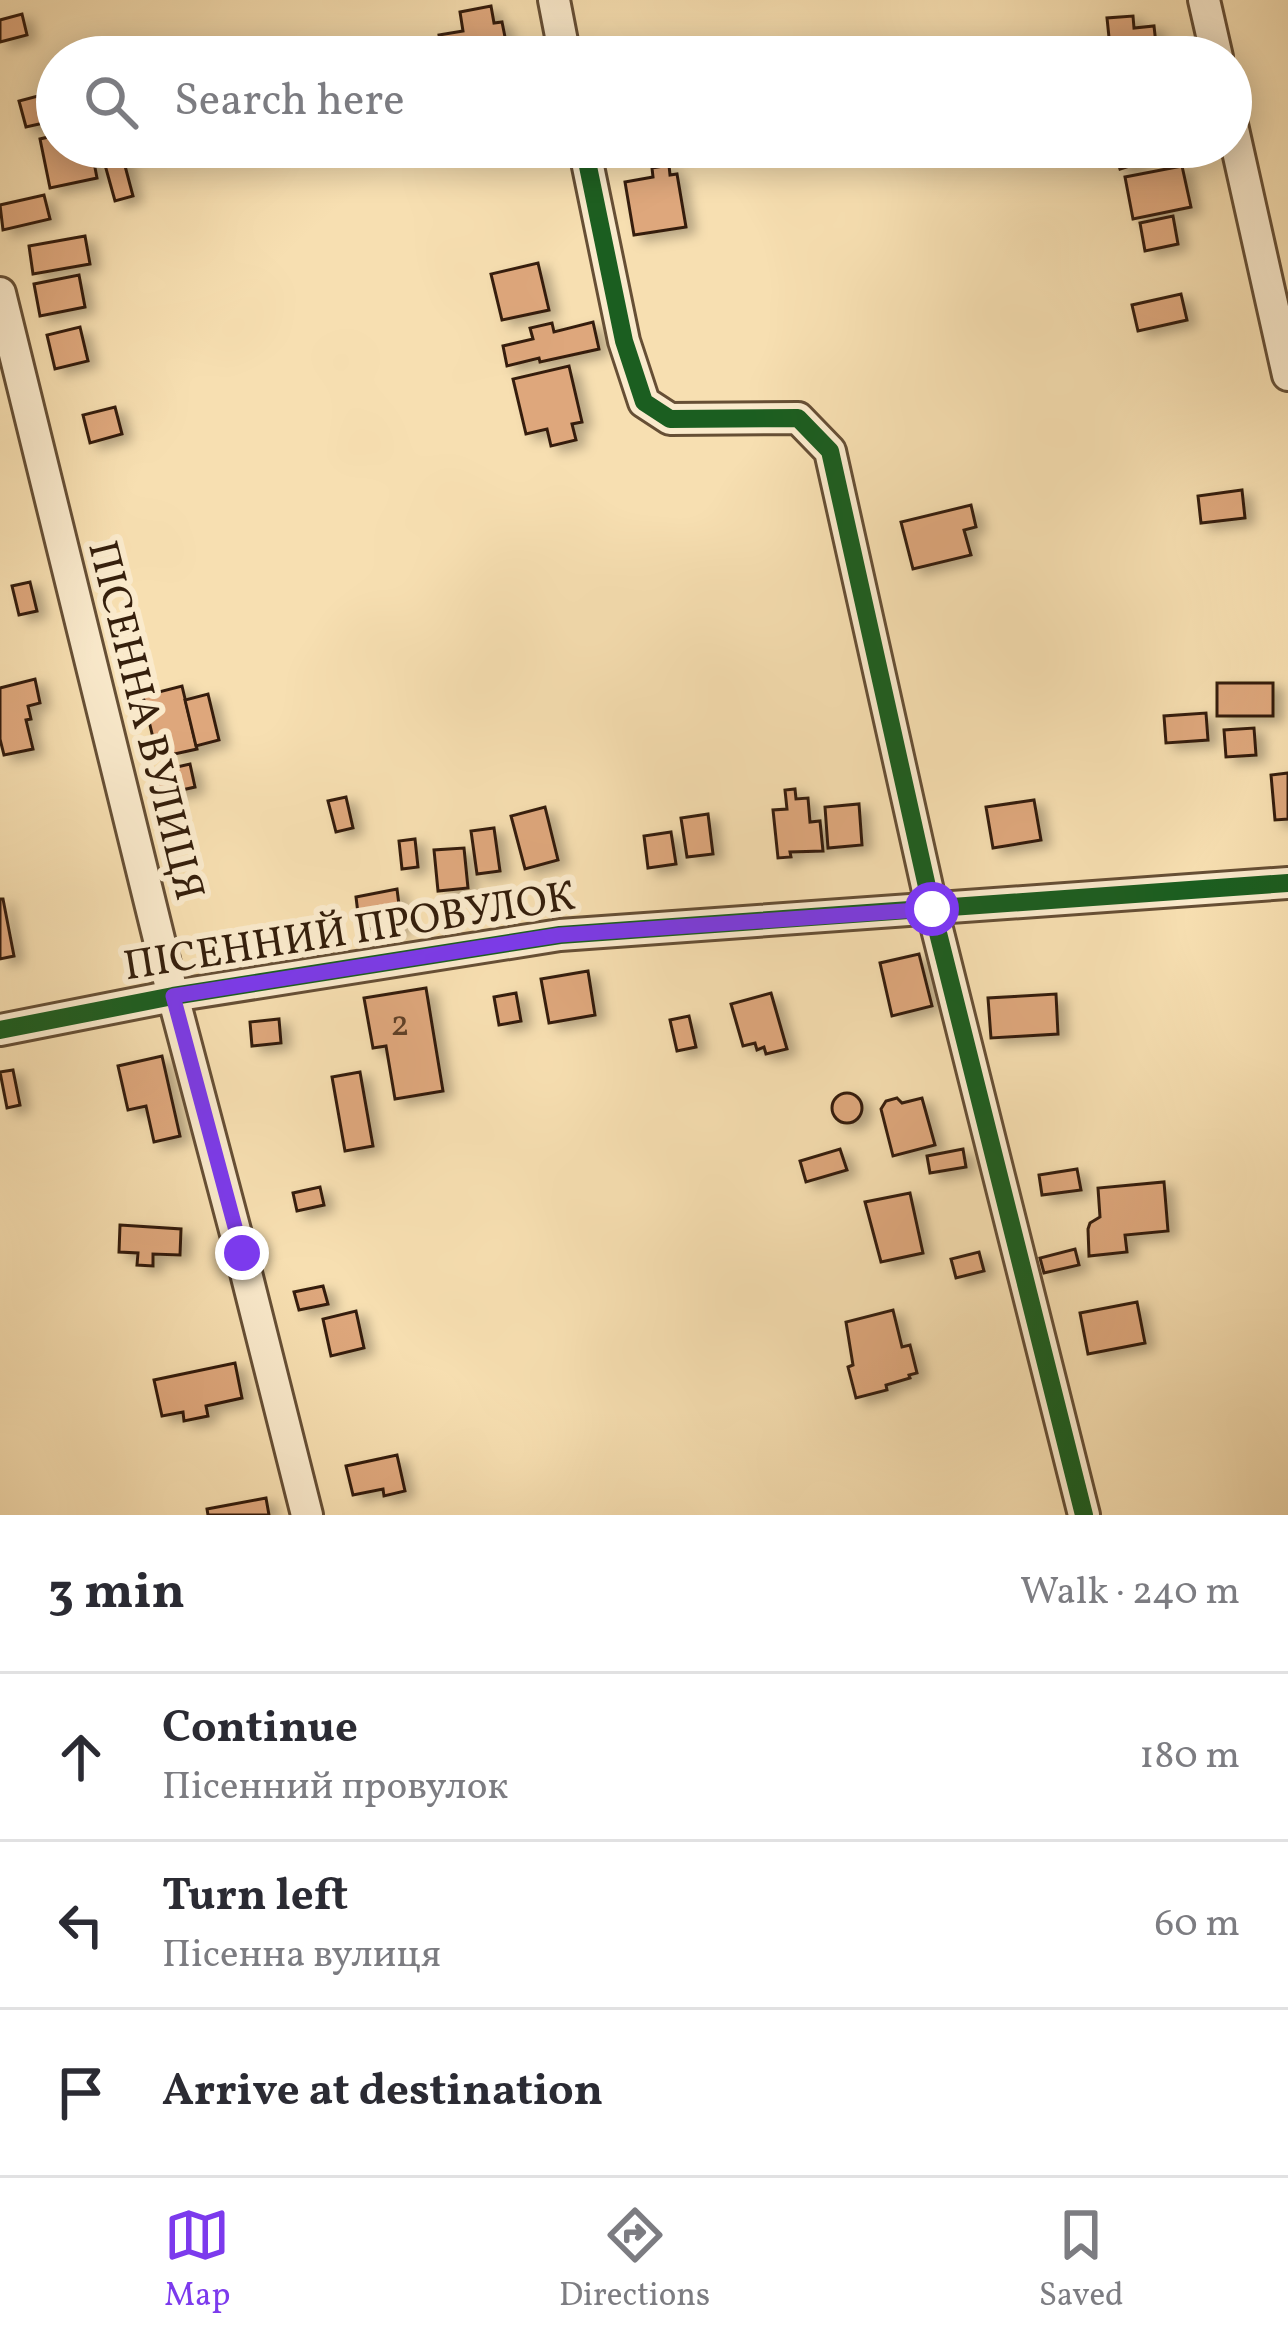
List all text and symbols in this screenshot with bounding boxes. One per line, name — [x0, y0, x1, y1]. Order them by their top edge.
search box — [36, 36, 1252, 168]
icon: search — [78, 69, 144, 135]
text: Search here — [174, 71, 405, 134]
street label: ПІСЕННА ВУЛИЦЯ — [70, 535, 217, 907]
street label: ПІСЕННИЙ ПРОВУЛОК — [120, 869, 580, 998]
route start — [905, 882, 959, 936]
house number: 2 — [390, 1001, 410, 1051]
route end — [215, 1226, 269, 1280]
text: 3 min — [48, 1558, 185, 1629]
text: Walk · 240 m — [1020, 1566, 1240, 1620]
text: Continue — [162, 1698, 358, 1761]
icon: ahead — [48, 1724, 114, 1790]
text: 180 m — [1139, 1730, 1240, 1784]
text: Пісенний провулок — [162, 1761, 508, 1815]
text: Turn left — [162, 1866, 348, 1929]
icon: left — [48, 1892, 114, 1958]
text: 60 m — [1155, 1898, 1240, 1952]
text: Пісенна вулиця — [162, 1929, 441, 1983]
icon: arrive — [48, 2060, 114, 2126]
text: Arrive at destination — [162, 2061, 603, 2124]
tab: Map — [164, 2202, 230, 2320]
tab: Directions — [559, 2202, 710, 2320]
tab: Saved — [1039, 2202, 1124, 2320]

